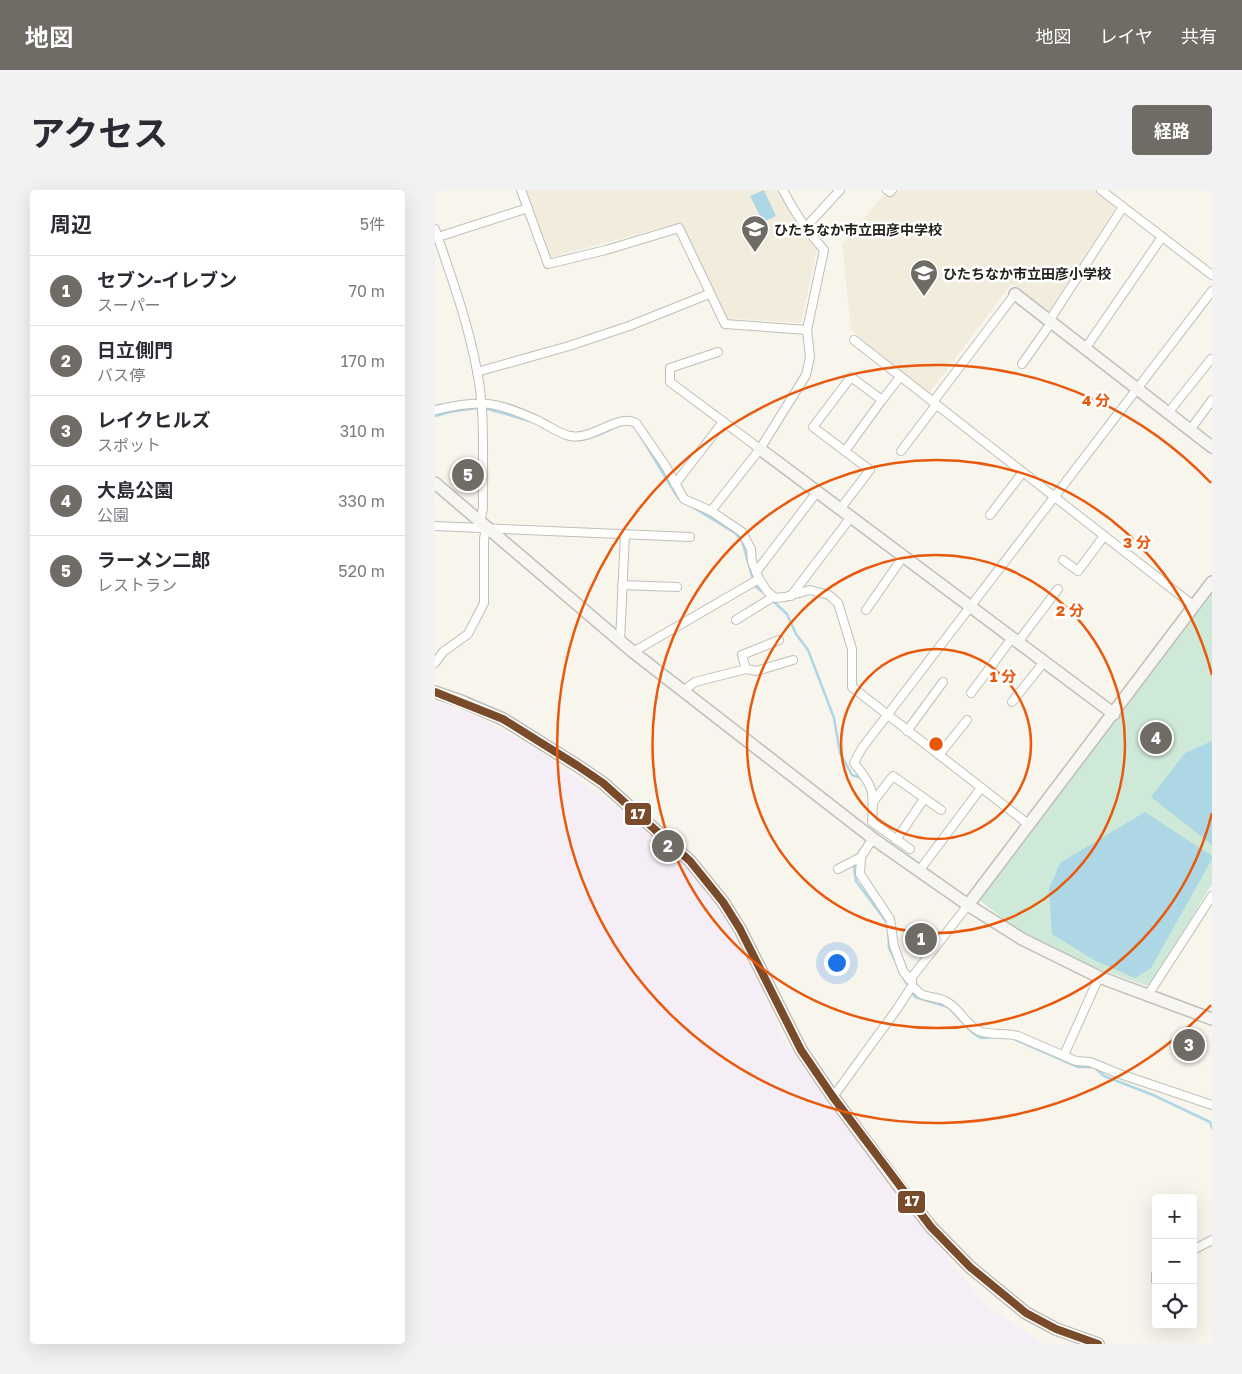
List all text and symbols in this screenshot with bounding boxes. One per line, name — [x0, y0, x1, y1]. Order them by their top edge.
text: 地図 — [25, 22, 73, 51]
text: 地図 — [1036, 25, 1072, 47]
text: レイヤ — [1100, 25, 1153, 47]
text: 共有 — [1181, 25, 1217, 47]
button: 経路 — [1132, 105, 1212, 155]
text: アクセス — [30, 112, 168, 154]
text: 周辺 — [50, 211, 92, 237]
text: 5件 — [360, 214, 385, 234]
school or university icon: ひたちなか市立田彦中学校 — [740, 214, 770, 253]
place label: ひたちなか市立田彦中学校 — [774, 221, 942, 238]
school or university icon: ひたちなか市立田彦小学校 — [909, 258, 939, 297]
place label: ひたちなか市立田彦小学校 — [943, 265, 1111, 282]
text: セブン-イレブン — [97, 268, 237, 291]
text: 1 — [62, 281, 70, 301]
text: 70 m — [348, 281, 385, 301]
text: スーパー — [97, 295, 161, 315]
text: 日立側門 — [97, 338, 173, 361]
text: 2 — [61, 351, 71, 371]
text: 170 m — [341, 351, 385, 371]
text: バス停 — [97, 365, 145, 385]
text: 4 分 — [1082, 391, 1110, 409]
text: レイクヒルズ — [97, 408, 211, 431]
text: 3 — [61, 421, 71, 441]
text: 310 m — [340, 421, 385, 441]
text: スポット — [97, 435, 161, 455]
pin: 5 — [452, 456, 484, 494]
text: 大島公園 — [97, 478, 173, 501]
text: 4 — [61, 491, 71, 511]
text: 330 m — [338, 491, 385, 511]
text: 公園 — [97, 505, 129, 525]
text: 3 分 — [1123, 533, 1151, 551]
text: ラーメン二郎 — [97, 548, 210, 571]
text: 5 — [61, 561, 71, 581]
text: 520 m — [338, 561, 385, 581]
text: レストラン — [97, 575, 177, 595]
text: 2 分 — [1056, 601, 1084, 619]
text: 1 分 — [990, 667, 1016, 685]
pin: 4 — [1140, 719, 1172, 757]
centre of rings — [927, 735, 945, 753]
line badge: 17 — [624, 802, 652, 826]
text: 17 — [631, 805, 646, 822]
pin: 2 — [652, 827, 684, 865]
pin: 1 — [905, 920, 937, 958]
your location — [824, 950, 850, 976]
pin: 3 — [1173, 1026, 1205, 1064]
line badge: 17 — [897, 1190, 926, 1214]
text: 17 — [905, 1192, 920, 1209]
map controls — [1152, 1194, 1197, 1329]
button: + — [1152, 1194, 1197, 1239]
button: − — [1152, 1239, 1197, 1284]
button: locate — [1152, 1284, 1197, 1329]

